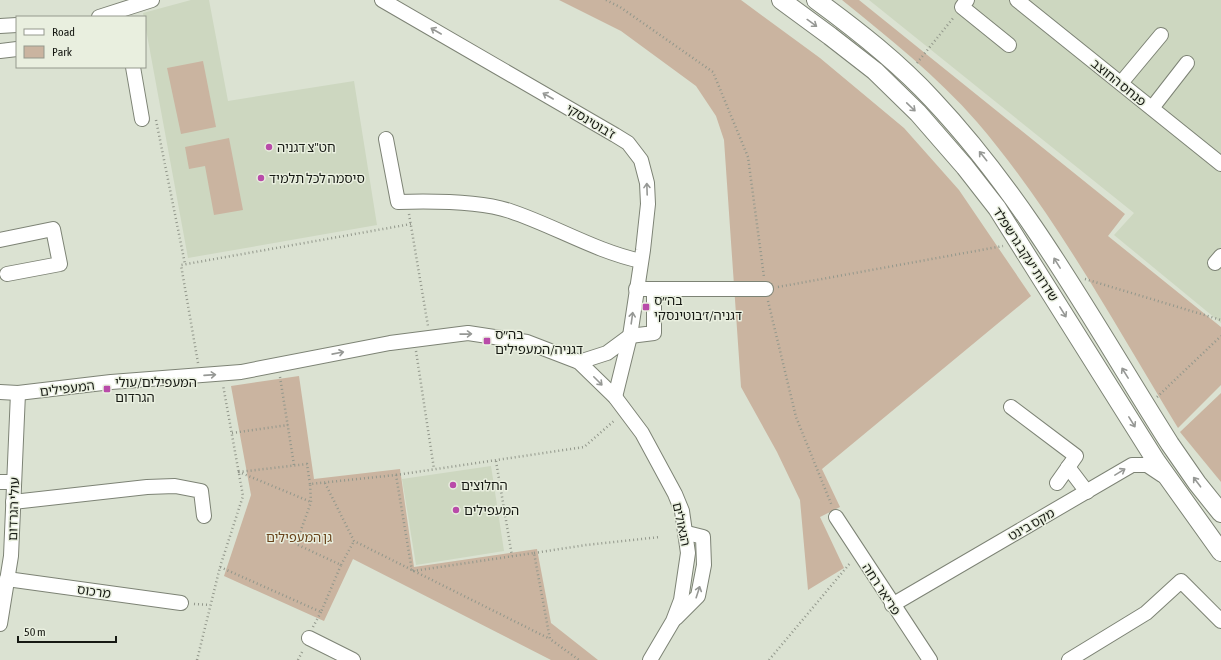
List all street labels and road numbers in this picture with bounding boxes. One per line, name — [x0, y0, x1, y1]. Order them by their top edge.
street label: פנחס החוצב — [1088, 56, 1149, 109]
street label: ז'בוטינסקי — [563, 101, 618, 142]
street label: שדרות יעקב גרשפלד — [990, 204, 1062, 304]
street label: המעפילים — [39, 378, 95, 399]
street label: עולי הגרדום — [5, 477, 22, 541]
street label: הגאולים — [670, 501, 693, 547]
street label: מקס בינט — [1005, 505, 1057, 544]
street label: פריאר רחה — [859, 561, 904, 618]
street label: מרכוס — [76, 582, 112, 601]

